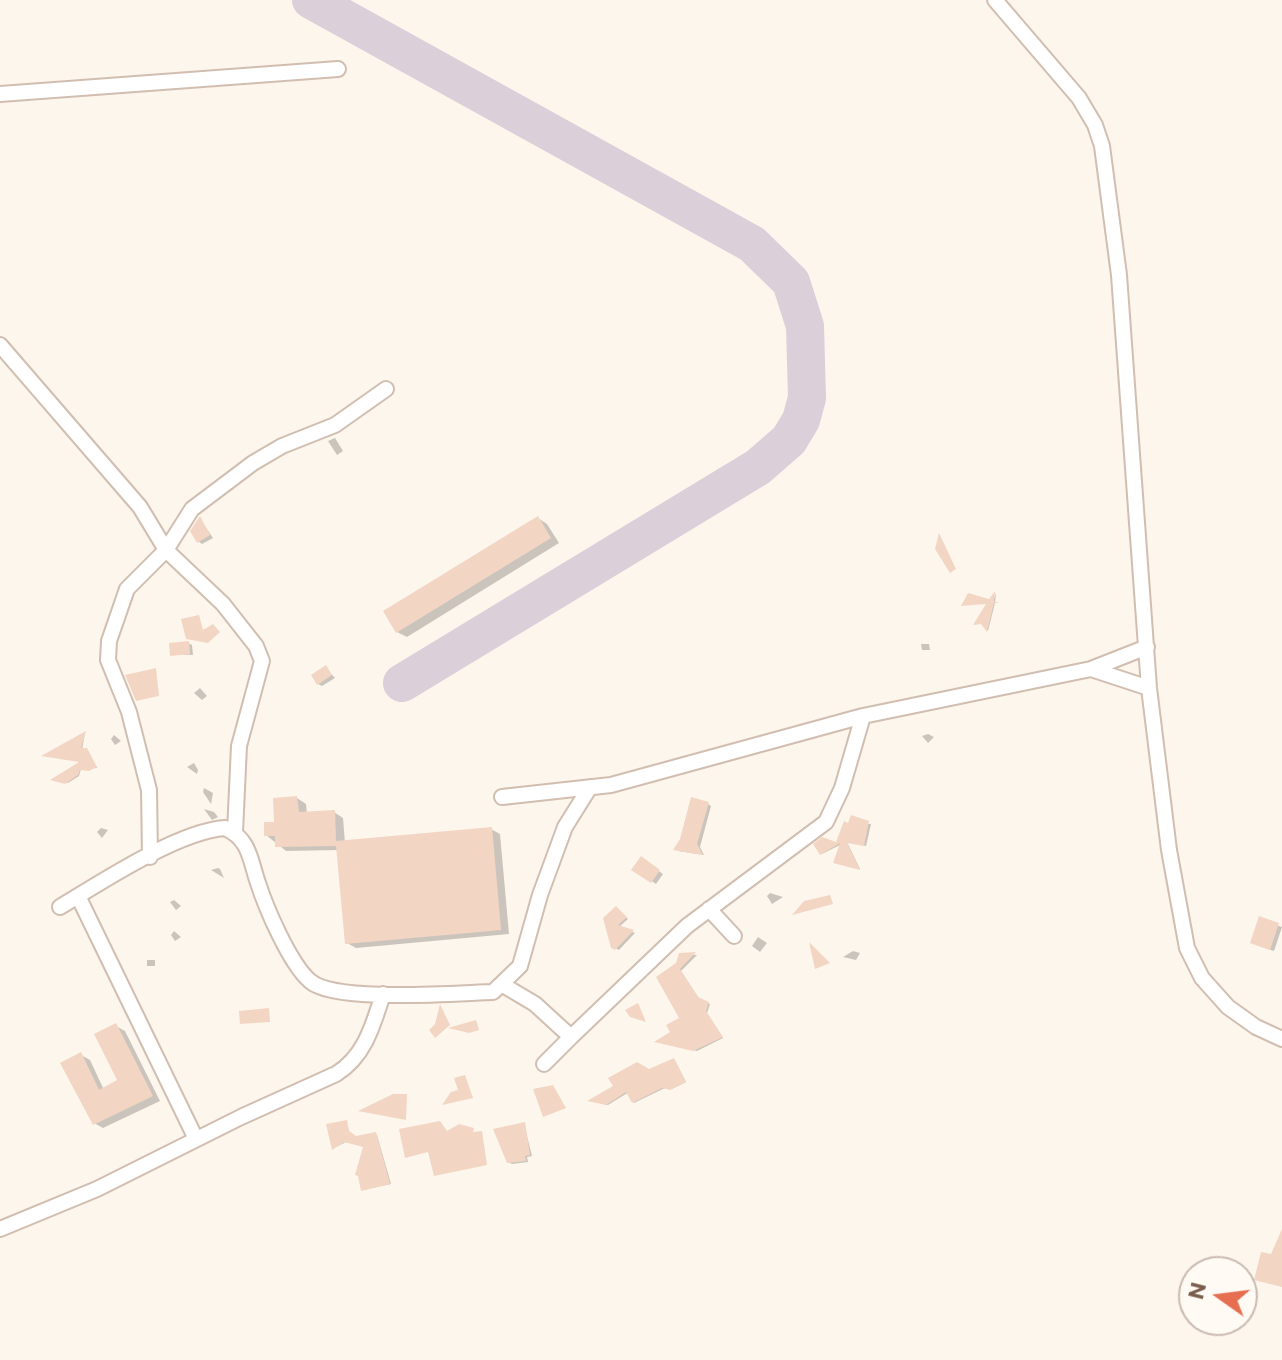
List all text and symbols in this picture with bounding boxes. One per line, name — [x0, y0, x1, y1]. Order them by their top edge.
north arrow — [1178, 1256, 1258, 1336]
text: N — [1181, 1279, 1211, 1302]

